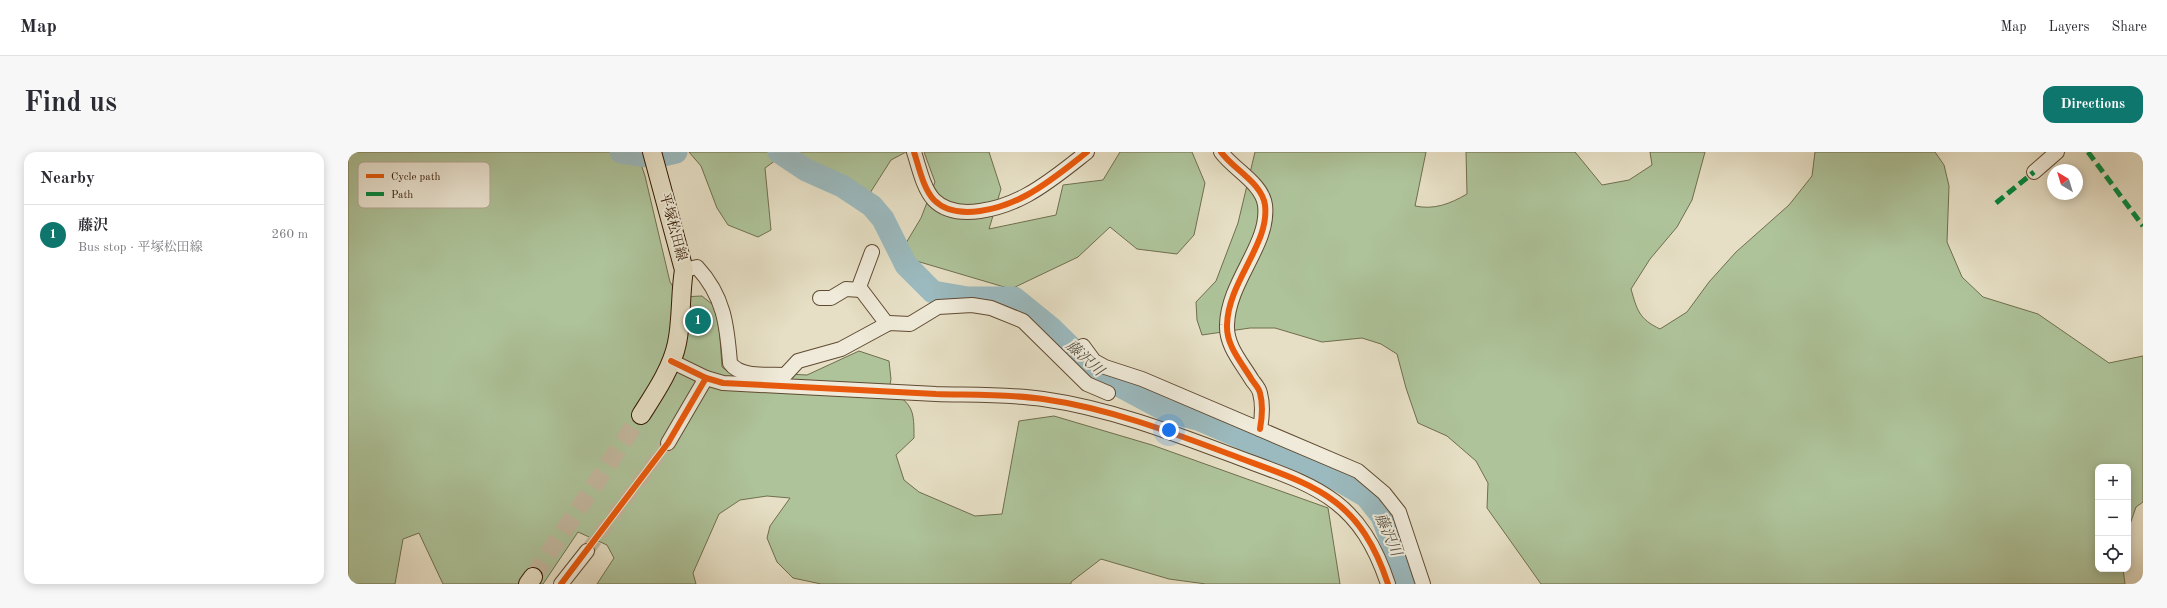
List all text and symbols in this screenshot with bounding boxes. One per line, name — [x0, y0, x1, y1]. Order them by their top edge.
text: Map — [20, 18, 57, 37]
text: Map — [2001, 20, 2027, 34]
text: Layers — [2049, 20, 2090, 34]
text: Share — [2112, 20, 2147, 34]
button: Directions — [2043, 86, 2143, 123]
text: Find us — [24, 90, 117, 118]
legend — [358, 162, 490, 208]
north arrow — [2047, 164, 2083, 200]
text: Nearby — [40, 170, 95, 187]
text: Cycle path — [391, 172, 441, 183]
text: Path — [391, 190, 413, 201]
street label: 平塚松田線 — [657, 191, 690, 263]
text: 藤沢 — [78, 219, 108, 234]
text: 1 — [49, 228, 57, 241]
text: 260 m — [271, 228, 308, 241]
text: Bus stop · 平塚松田線 — [78, 241, 203, 254]
pin: 1 — [685, 306, 711, 336]
water label: 藤沢川 — [1062, 337, 1109, 381]
your location — [1159, 420, 1179, 440]
map controls — [2095, 464, 2131, 572]
button: + — [2095, 464, 2131, 500]
button: − — [2095, 500, 2131, 536]
water label: 藤沢川 — [1371, 511, 1405, 560]
button: locate — [2095, 536, 2131, 572]

